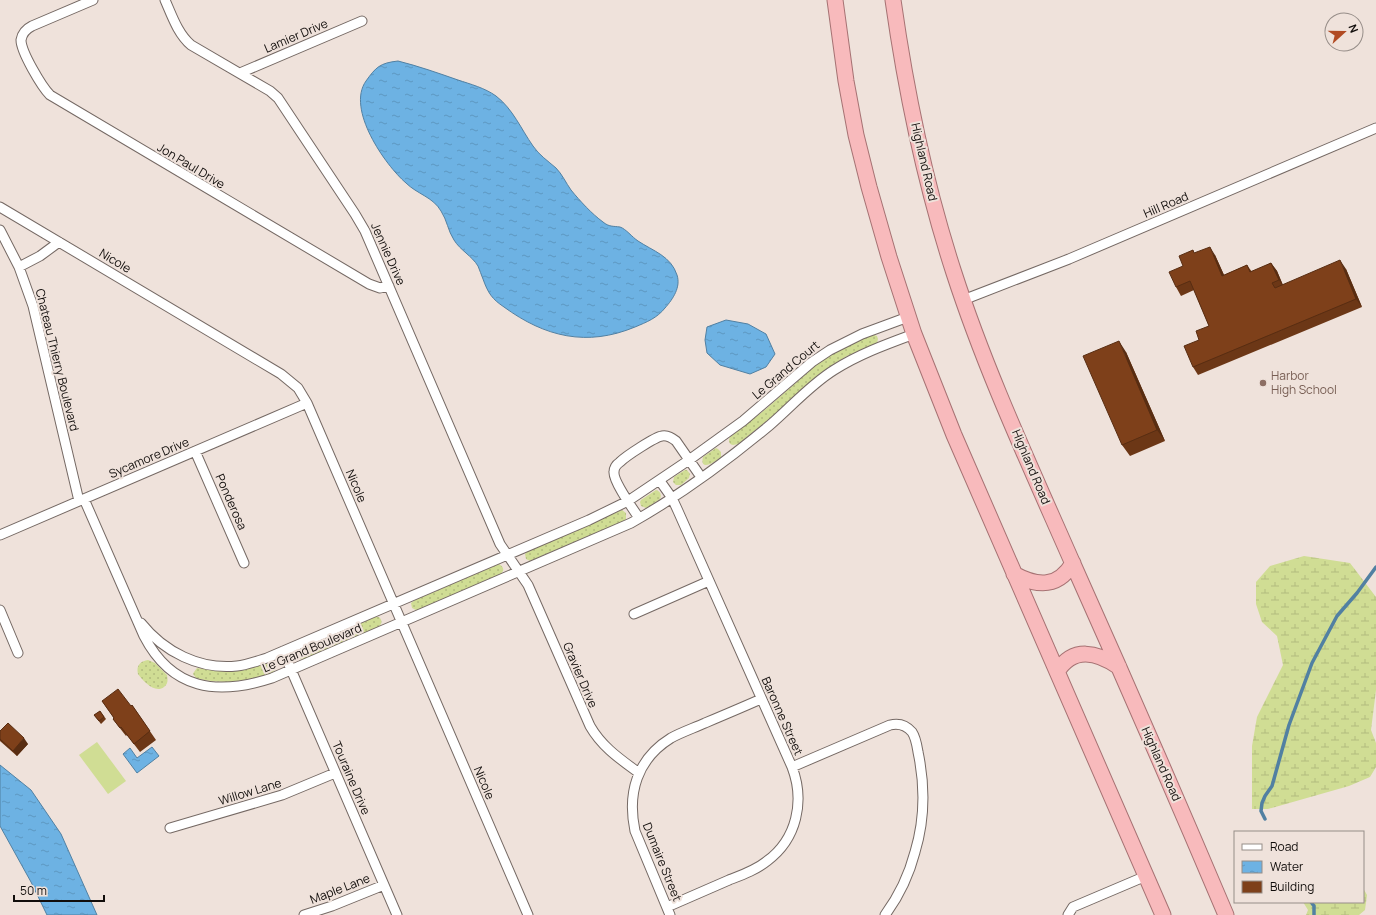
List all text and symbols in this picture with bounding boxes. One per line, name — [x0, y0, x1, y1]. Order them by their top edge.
north arrow — [1324, 12, 1364, 52]
street label: Lamier Drive — [261, 15, 330, 57]
text: N — [1345, 22, 1362, 35]
street label: Highland Road — [907, 121, 942, 203]
street label: Jon Paul Drive — [154, 139, 228, 192]
street label: Hill Road — [1141, 187, 1191, 222]
street label: Jennie Drive — [367, 220, 410, 288]
street label: Nicole — [96, 244, 134, 277]
street label: Chateau Thierry Boulevard — [32, 287, 83, 433]
street label: Le Grand Court — [748, 336, 823, 403]
place label: Harbor High School — [1271, 367, 1337, 398]
marker: Harbor High School — [1258, 378, 1268, 388]
street label: Highland Road — [1008, 427, 1055, 507]
street label: Sycamore Drive — [106, 433, 191, 482]
street label: Nicole — [342, 467, 371, 505]
street label: Ponderosa — [212, 471, 251, 533]
street label: Le Grand Boulevard — [260, 619, 364, 676]
street label: Gravier Drive — [559, 639, 602, 710]
street label: Baronne Street — [758, 674, 807, 758]
street label: Highland Road — [1137, 724, 1185, 804]
street label: Touraine Drive — [328, 738, 375, 817]
street label: Nicole — [470, 764, 499, 802]
street label: Willow Lane — [216, 774, 283, 809]
street label: Dumaire Street — [639, 820, 686, 904]
legend — [1234, 831, 1364, 903]
text: Road — [1270, 838, 1298, 855]
text: Water — [1270, 858, 1304, 875]
street label: Maple Lane — [307, 869, 372, 908]
scale bar — [14, 877, 104, 903]
text: Building — [1270, 878, 1314, 895]
text: 50 m — [20, 882, 47, 899]

